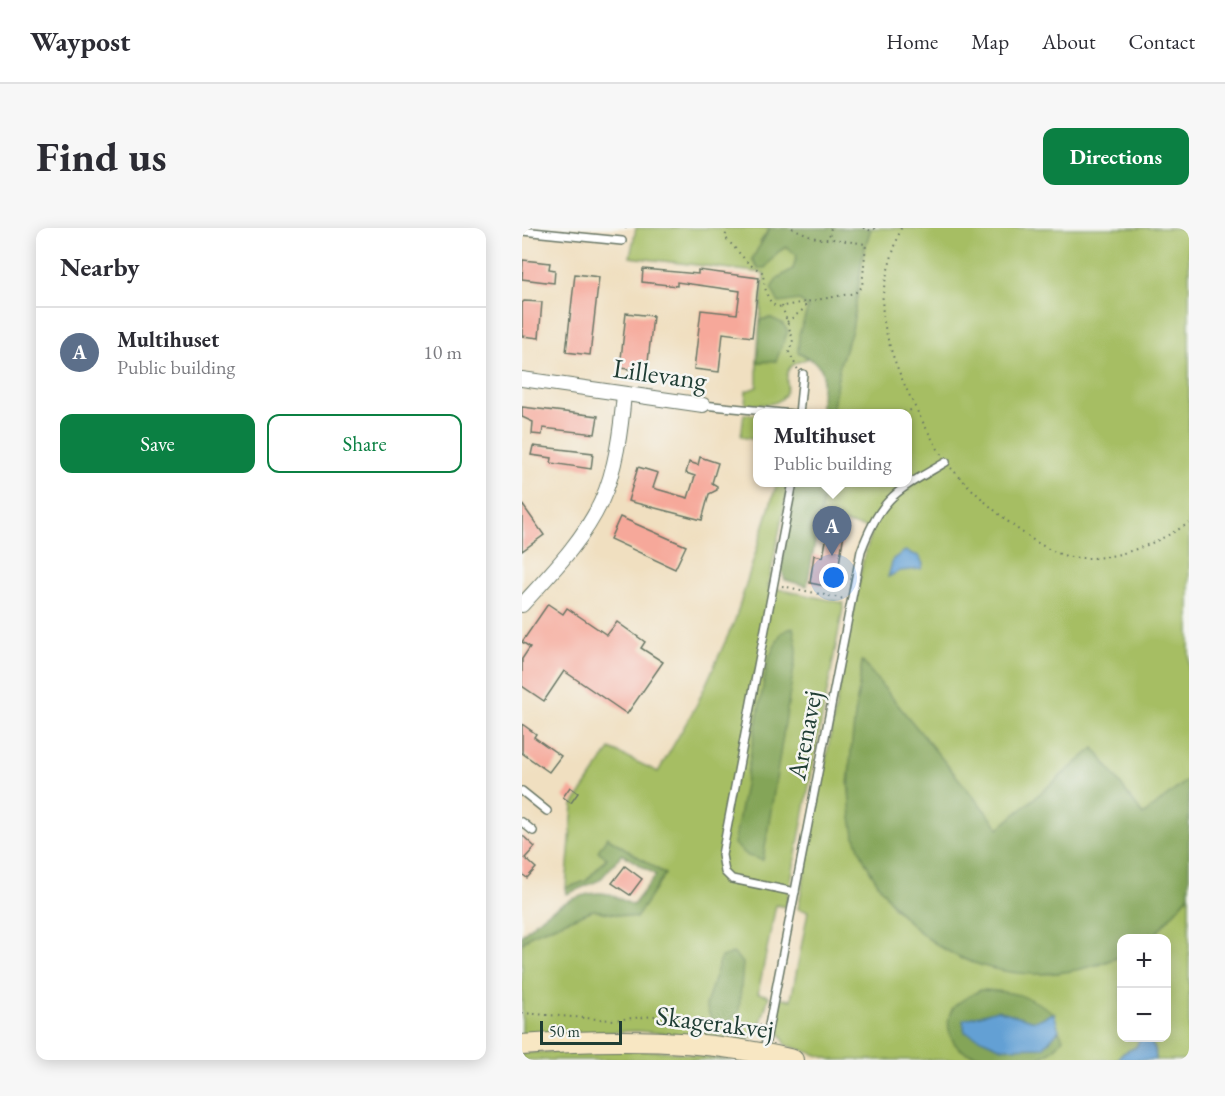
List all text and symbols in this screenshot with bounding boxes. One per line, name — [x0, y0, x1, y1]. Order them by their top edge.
text: Waypost — [30, 23, 131, 59]
text: Home — [886, 28, 938, 55]
text: Map — [971, 28, 1009, 55]
text: About — [1042, 28, 1095, 55]
text: Contact — [1128, 28, 1195, 55]
button: Directions — [1043, 128, 1189, 185]
text: Find us — [36, 129, 167, 184]
text: Nearby — [60, 250, 140, 284]
text: Multihuset — [117, 325, 219, 354]
text: A — [72, 339, 87, 365]
text: 10 m — [423, 339, 462, 365]
street label: Lillevang — [611, 350, 709, 398]
text: Public building — [117, 354, 235, 380]
popup — [753, 409, 912, 487]
button: Save — [60, 414, 255, 473]
button: Share — [267, 414, 462, 473]
text: Multihuset — [773, 421, 876, 450]
text: Public building — [773, 450, 892, 476]
pin: A — [812, 506, 852, 556]
your location — [819, 563, 848, 592]
street label: Arenavej — [778, 687, 830, 784]
map controls — [1117, 934, 1171, 1042]
button: + — [1117, 934, 1171, 988]
button: − — [1117, 988, 1171, 1042]
street label: Skagerakvej — [654, 997, 776, 1047]
scale bar — [540, 1018, 622, 1046]
text: 50 m — [549, 1021, 580, 1042]

